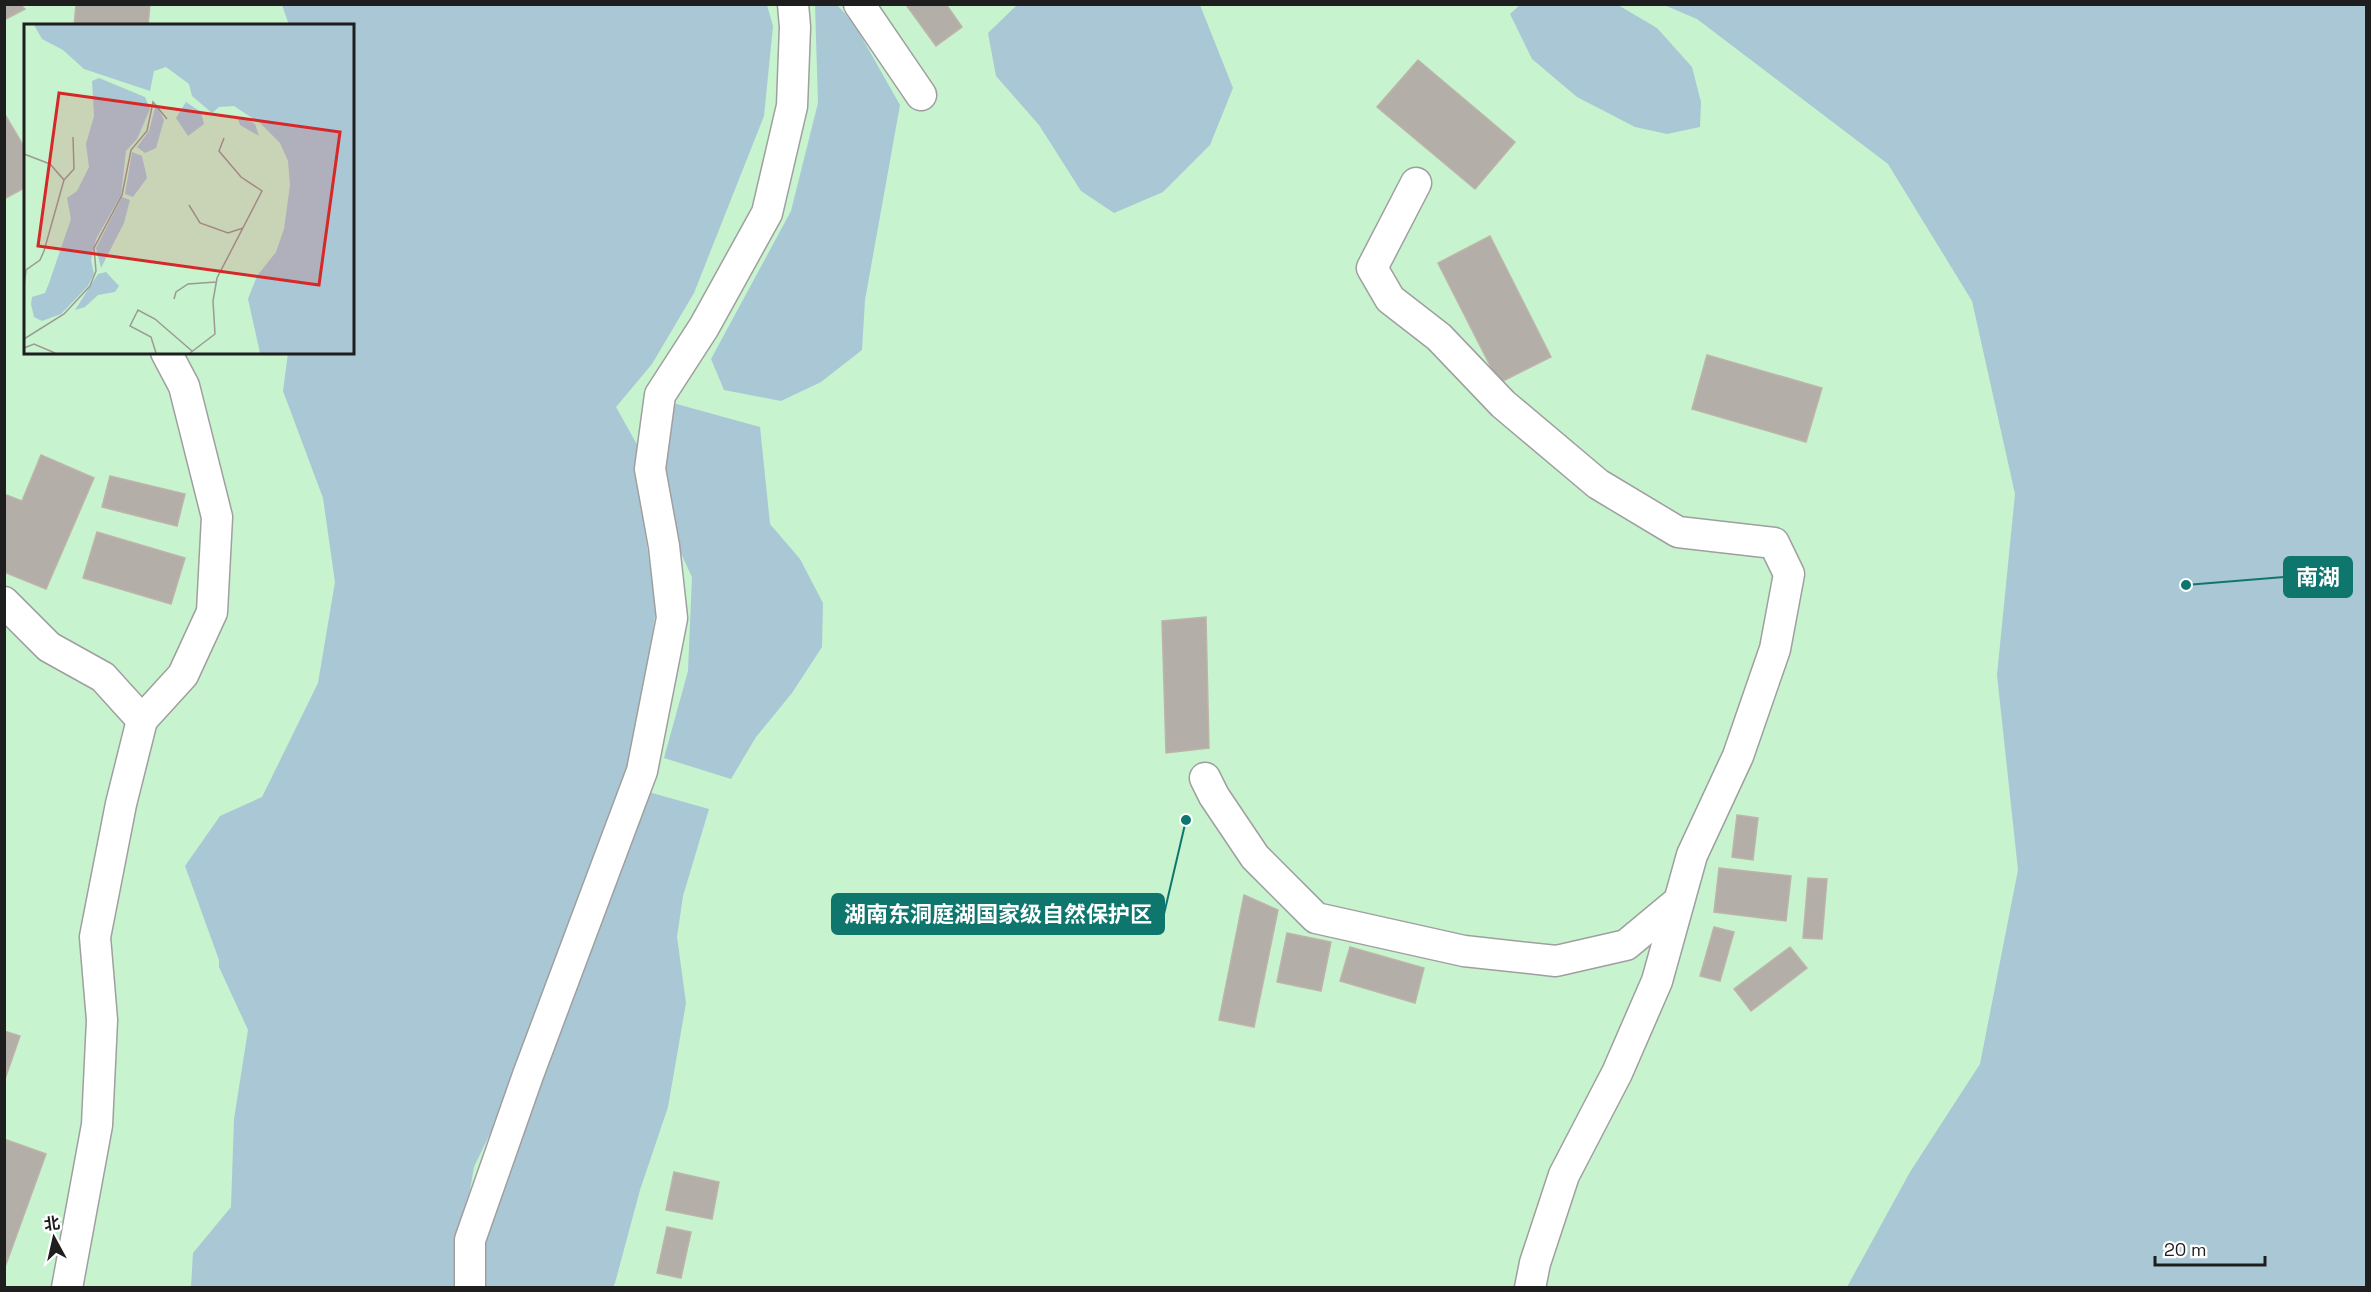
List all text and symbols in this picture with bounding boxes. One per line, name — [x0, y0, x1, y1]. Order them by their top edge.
inset map — [24, 24, 354, 354]
callout: 南湖 — [2284, 557, 2352, 597]
text: 南湖 — [2296, 563, 2340, 591]
callout: 湖南东洞庭湖国家级自然保护区 — [832, 894, 1164, 934]
text: 湖南东洞庭湖国家级自然保护区 — [844, 900, 1152, 928]
north arrow — [24, 1208, 84, 1268]
text: 北 — [43, 1212, 61, 1235]
scale bar — [2155, 1229, 2264, 1267]
text: 20 m — [2164, 1238, 2207, 1261]

